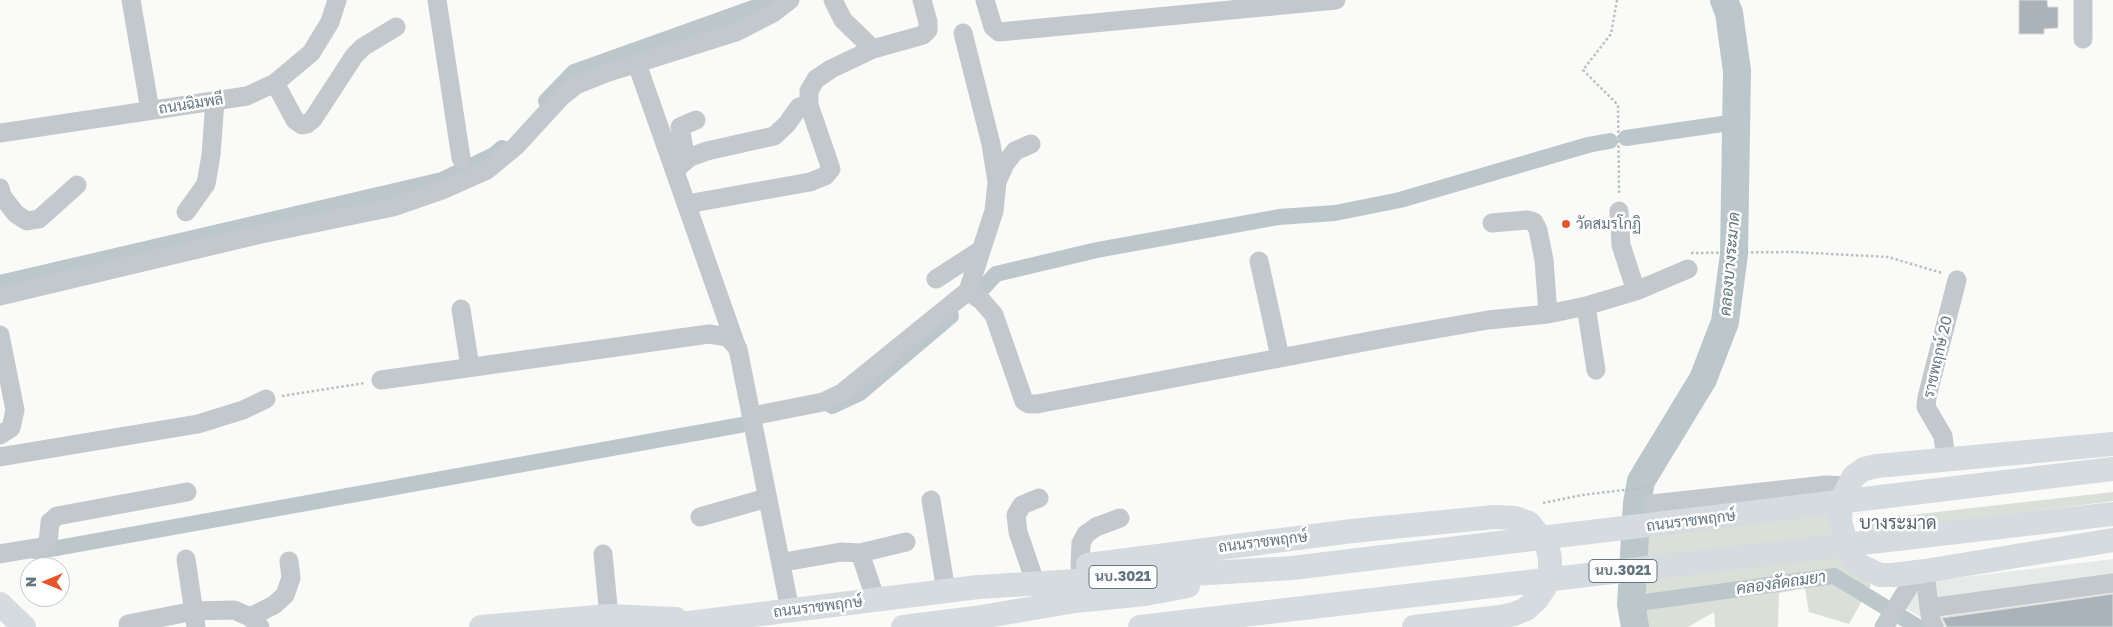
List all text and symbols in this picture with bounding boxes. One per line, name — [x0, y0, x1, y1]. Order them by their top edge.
street label: ถนนฉิมพลี — [157, 90, 225, 118]
water label: คลองบางระมาด — [1716, 211, 1744, 317]
place label: วัดสมรโกฏิ — [1576, 215, 1641, 233]
marker: วัดสมรโกฏิ — [1560, 218, 1572, 230]
street label: ราชพฤกษ์ 20 — [1920, 314, 1956, 400]
street label: ถนนราชพฤกษ์ — [1645, 507, 1737, 535]
district label: บางระมาด — [1859, 512, 1937, 534]
street label: ถนนราชพฤกษ์ — [1217, 528, 1309, 556]
north arrow — [20, 557, 70, 607]
road number: นบ.3021 — [1589, 560, 1657, 582]
road number: นบ.3021 — [1089, 566, 1157, 588]
water label: คลองลัดถมยา — [1735, 567, 1827, 599]
text: N — [22, 577, 39, 587]
street label: ถนนราชพฤกษ์ — [772, 593, 864, 621]

